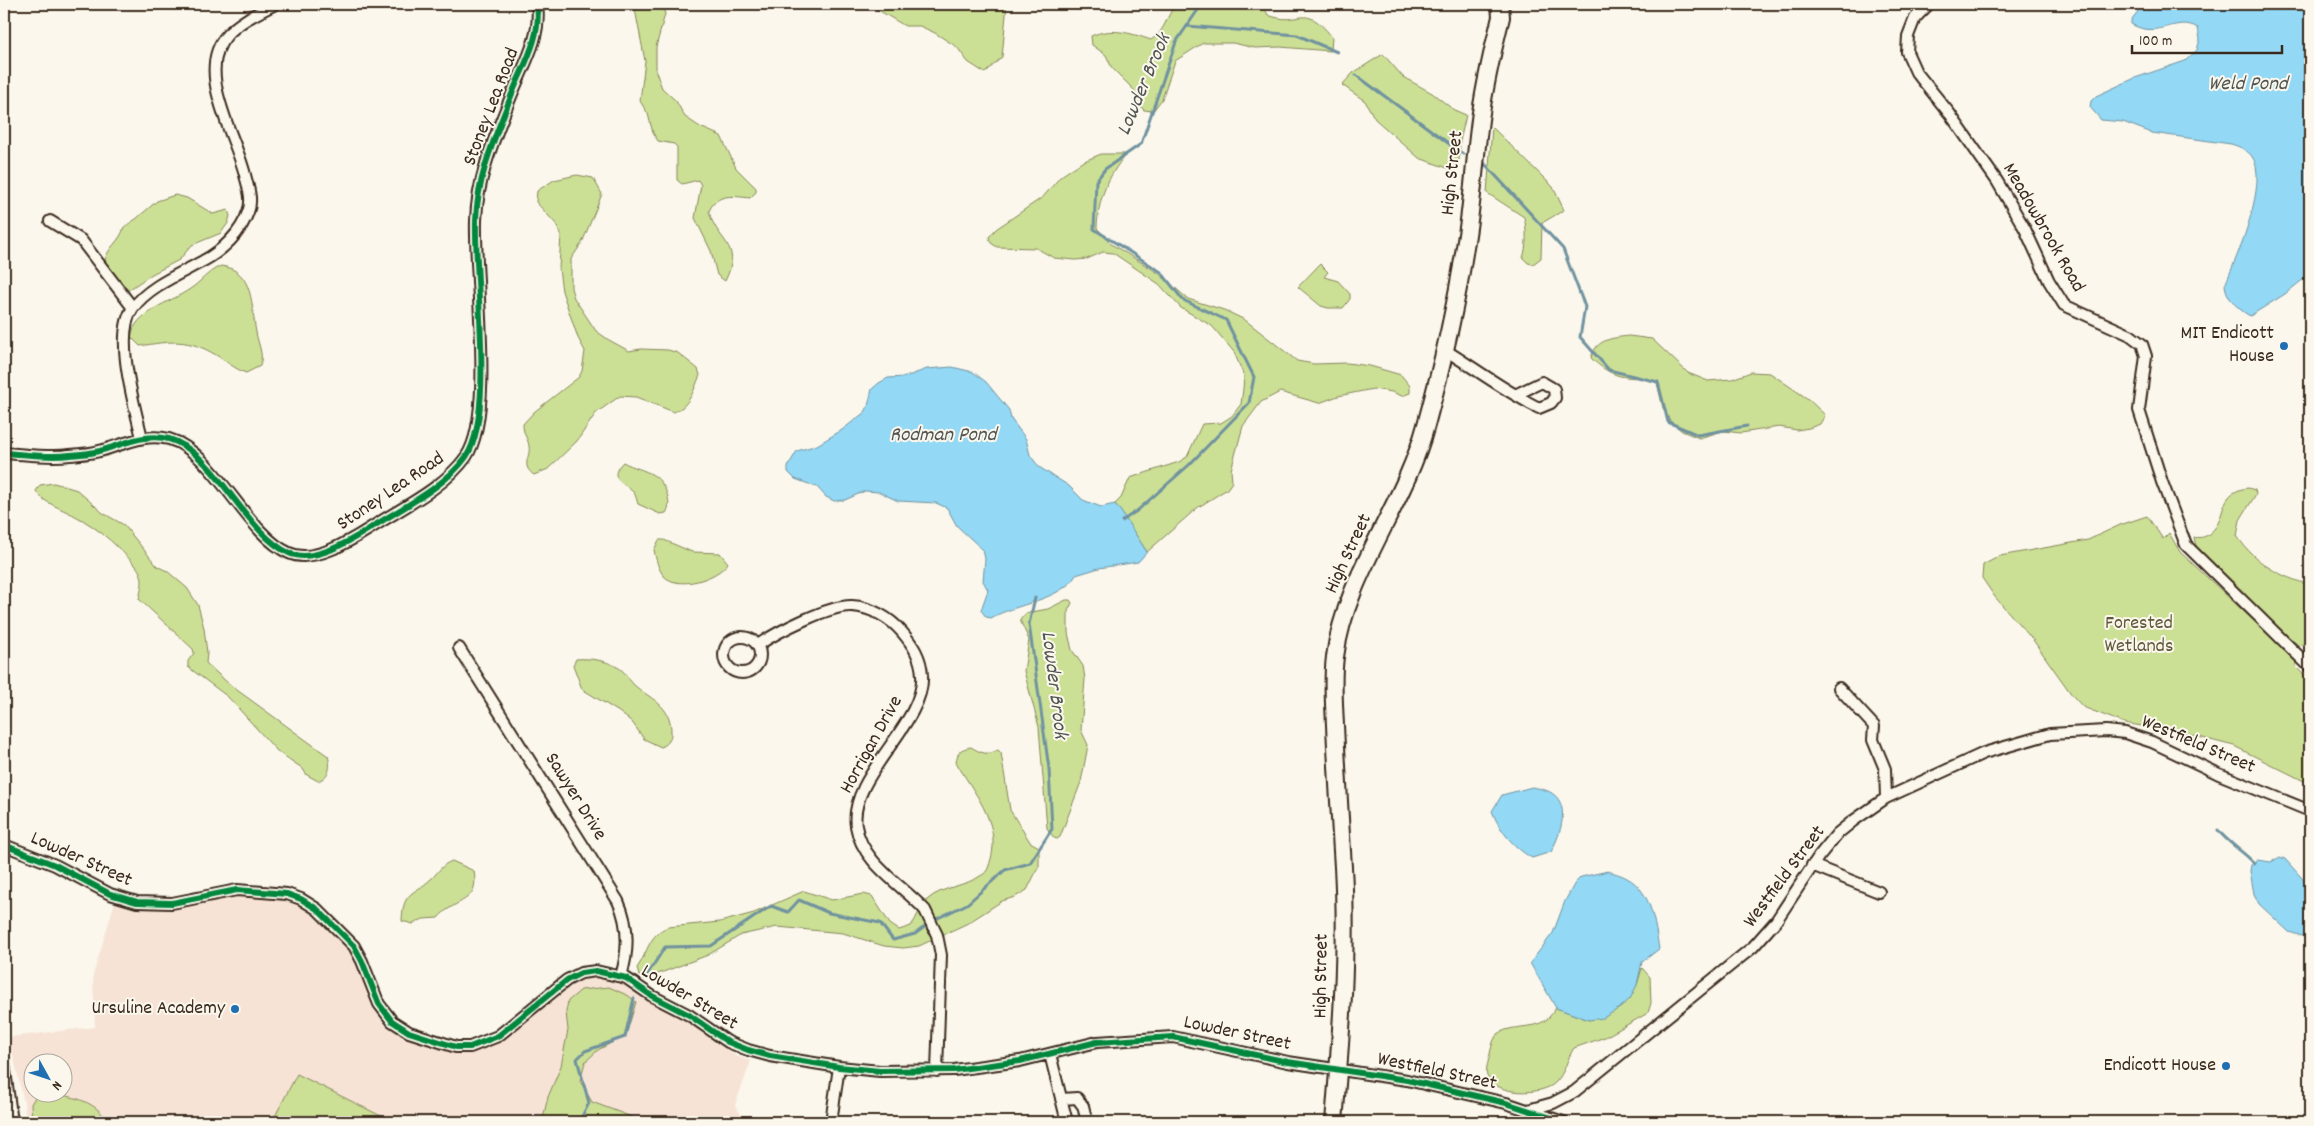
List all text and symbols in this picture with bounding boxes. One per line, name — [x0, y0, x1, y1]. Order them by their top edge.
scale bar — [2132, 22, 2282, 54]
water label: Lowder Brook — [1110, 27, 1181, 141]
text: 100 m — [2139, 31, 2172, 53]
street label: Stoney Lea Road — [457, 44, 527, 170]
water label: Weld Pond — [2208, 70, 2291, 100]
street label: High Street — [1435, 129, 1471, 217]
street label: Meadowbrook Road — [1995, 158, 2091, 298]
place label: MIT Endicott House — [2180, 320, 2274, 371]
marker: MIT Endicott House — [2278, 340, 2290, 352]
water label: Rodman Pond — [890, 421, 999, 451]
street label: Stoney Lea Road — [332, 446, 450, 538]
street label: High Street — [1318, 510, 1380, 598]
park label: Forested Wetlands — [2105, 610, 2173, 661]
water label: Lowder Brook — [1032, 629, 1075, 743]
street label: Horrigan Drive — [834, 691, 911, 799]
street label: Westfield Street — [2137, 708, 2259, 782]
street label: Sawyer Drive — [537, 748, 613, 846]
street label: Westfield Street — [1737, 820, 1833, 934]
street label: Lowder Street — [26, 825, 136, 895]
street label: High Street — [1307, 933, 1337, 1019]
street label: Lowder Street — [635, 958, 743, 1038]
place label: Ursuline Academy — [92, 995, 226, 1023]
marker: Ursuline Academy — [229, 1003, 241, 1015]
street label: Lowder Street — [1181, 1009, 1293, 1059]
street label: Westfield Street — [1375, 1046, 1499, 1098]
place label: Endicott House — [2103, 1052, 2216, 1080]
north arrow — [22, 1054, 72, 1104]
marker: Endicott House — [2220, 1060, 2232, 1072]
text: N — [46, 1076, 66, 1094]

